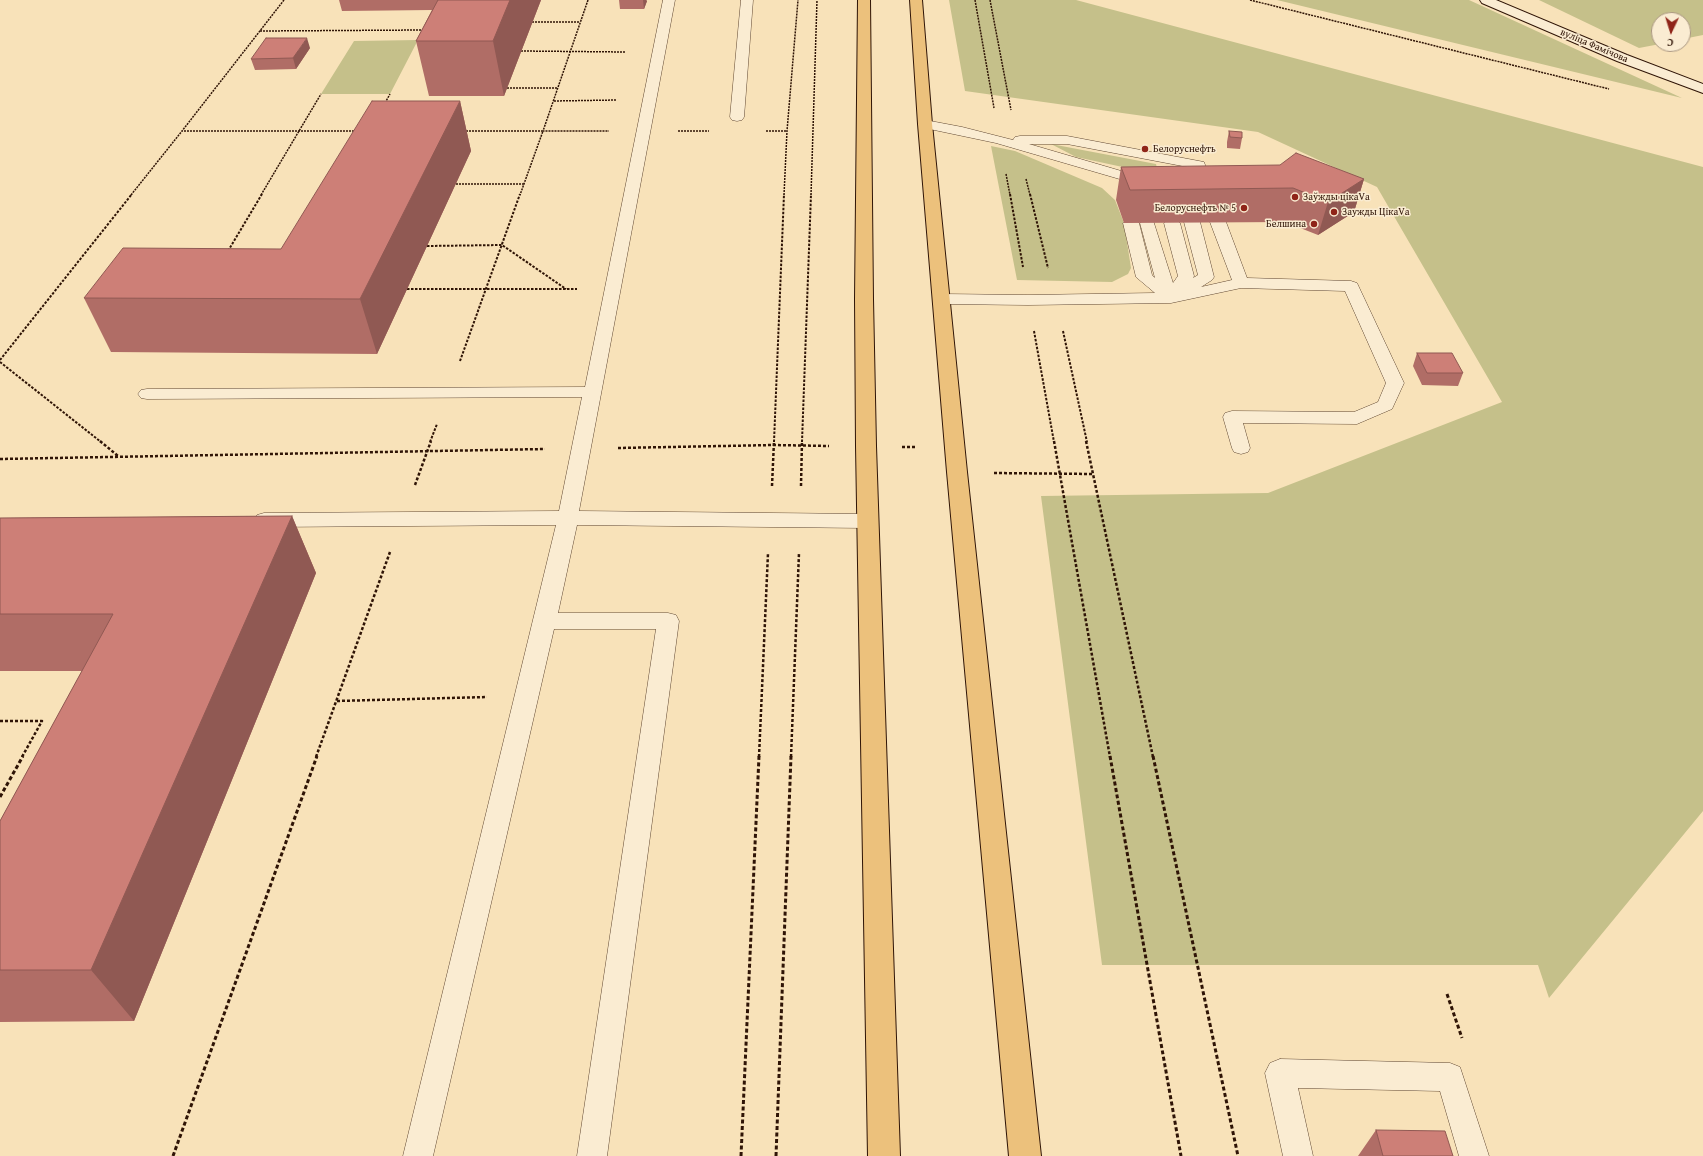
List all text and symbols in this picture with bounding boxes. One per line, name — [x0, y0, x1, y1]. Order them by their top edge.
north arrow — [1651, 12, 1691, 52]
street label: вуліца Фамічова — [1558, 26, 1630, 66]
text: С — [1667, 35, 1674, 51]
place label: Белоруснефть — [1153, 143, 1216, 155]
marker: Белоруснефть — [1140, 144, 1150, 154]
place label: Заўжды цікаVа — [1303, 191, 1370, 203]
marker: Заўжды цікаVа — [1290, 192, 1300, 202]
place label: Белоруснефть № 5 — [1155, 202, 1236, 214]
marker: Белоруснефть № 5 — [1239, 203, 1249, 213]
place label: Заужды ЦікаVа — [1342, 206, 1410, 218]
marker: Заужды ЦікаVа — [1329, 207, 1339, 217]
place label: Белшина — [1266, 218, 1306, 230]
marker: Белшина — [1309, 219, 1319, 229]

